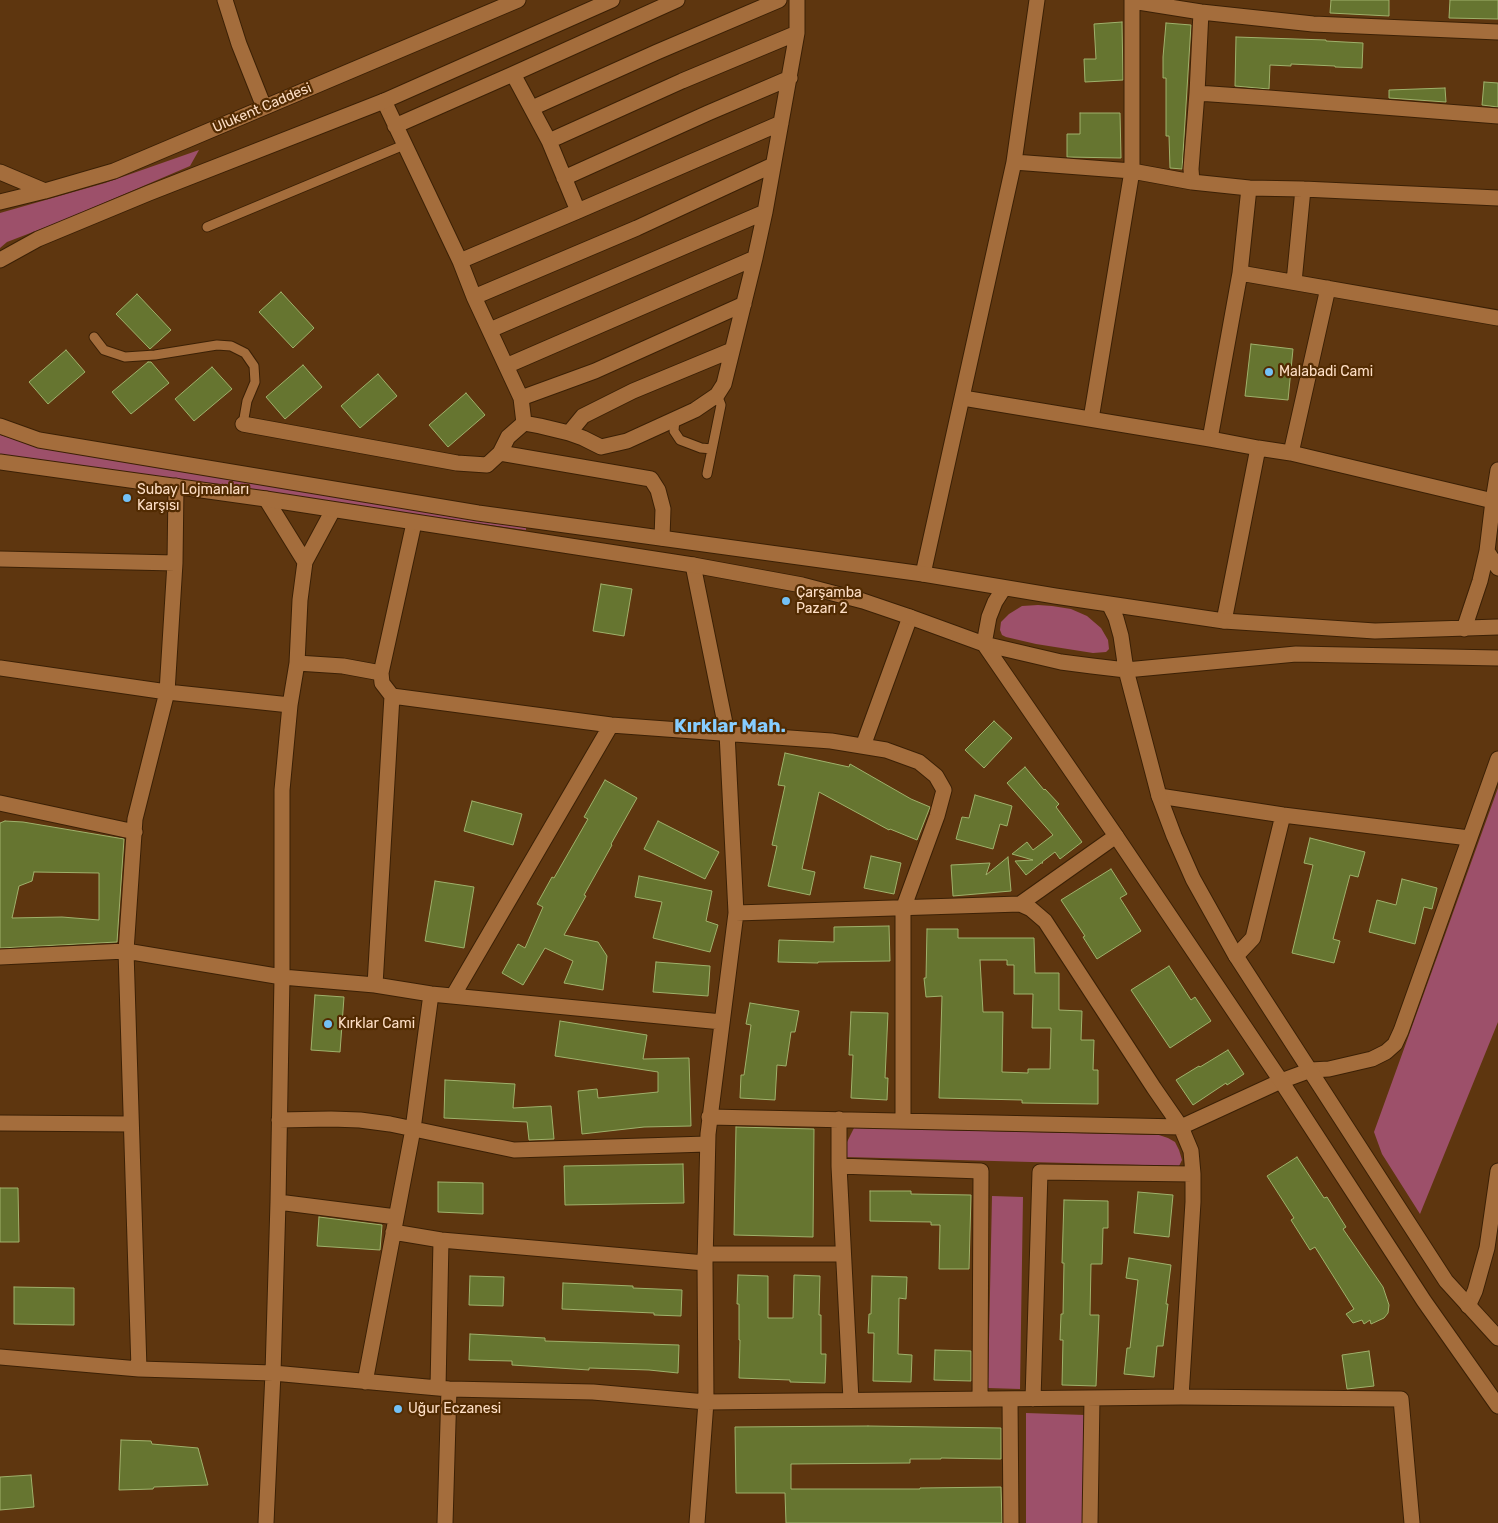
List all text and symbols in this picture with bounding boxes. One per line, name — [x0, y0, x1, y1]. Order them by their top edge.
street label: Ulukent Caddesi — [210, 80, 314, 136]
place label: Malabadi Cami — [1279, 364, 1373, 380]
marker: Malabadi Cami — [1263, 366, 1275, 378]
place label: Subay Lojmanları Karşısı — [137, 482, 249, 514]
marker: Subay Lojmanları Karşısı — [121, 492, 133, 504]
place label: Çarşamba Pazarı 2 — [796, 585, 862, 618]
marker: Çarşamba Pazarı 2 — [780, 595, 792, 607]
district label: Kırklar Mah. — [674, 716, 786, 738]
place label: Kırklar Cami — [338, 1016, 415, 1032]
marker: Kırklar Cami — [322, 1018, 334, 1030]
place label: Uğur Eczanesi — [408, 1401, 501, 1417]
marker: Uğur Eczanesi — [392, 1403, 404, 1415]

